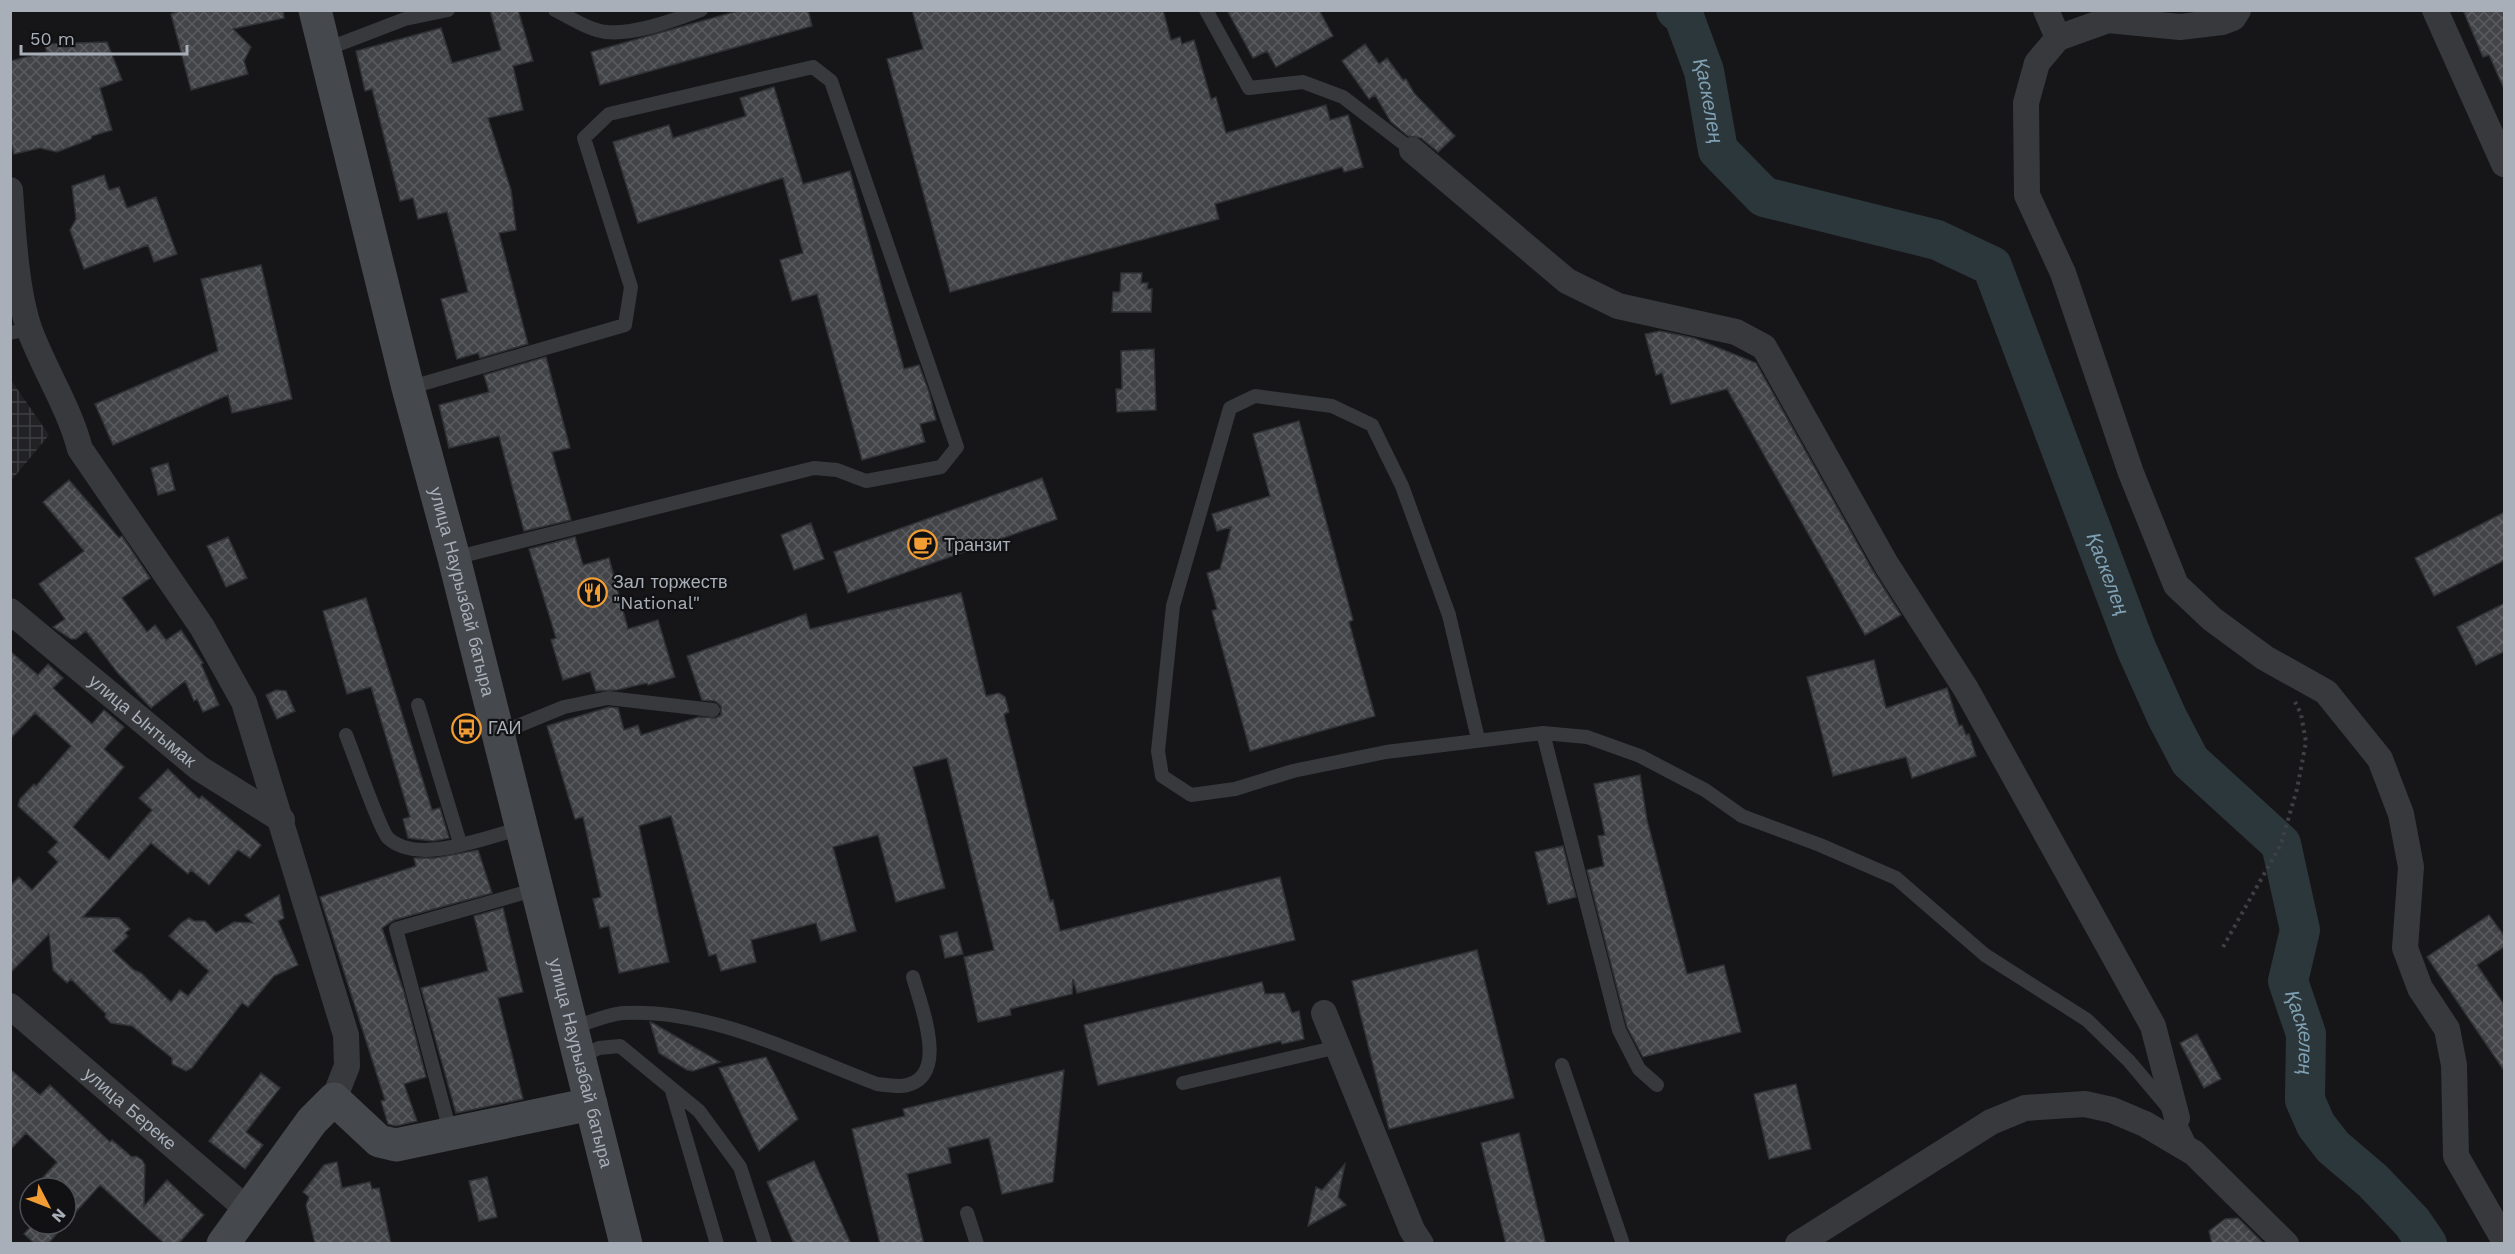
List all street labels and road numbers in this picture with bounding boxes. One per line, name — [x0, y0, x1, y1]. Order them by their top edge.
street label: улица Наурызбай батыра — [425, 485, 499, 699]
street label: улица Ынтымак — [85, 670, 201, 771]
street label: улица Наурызбай батыра — [545, 956, 618, 1171]
street label: улица Береке — [80, 1063, 181, 1154]

